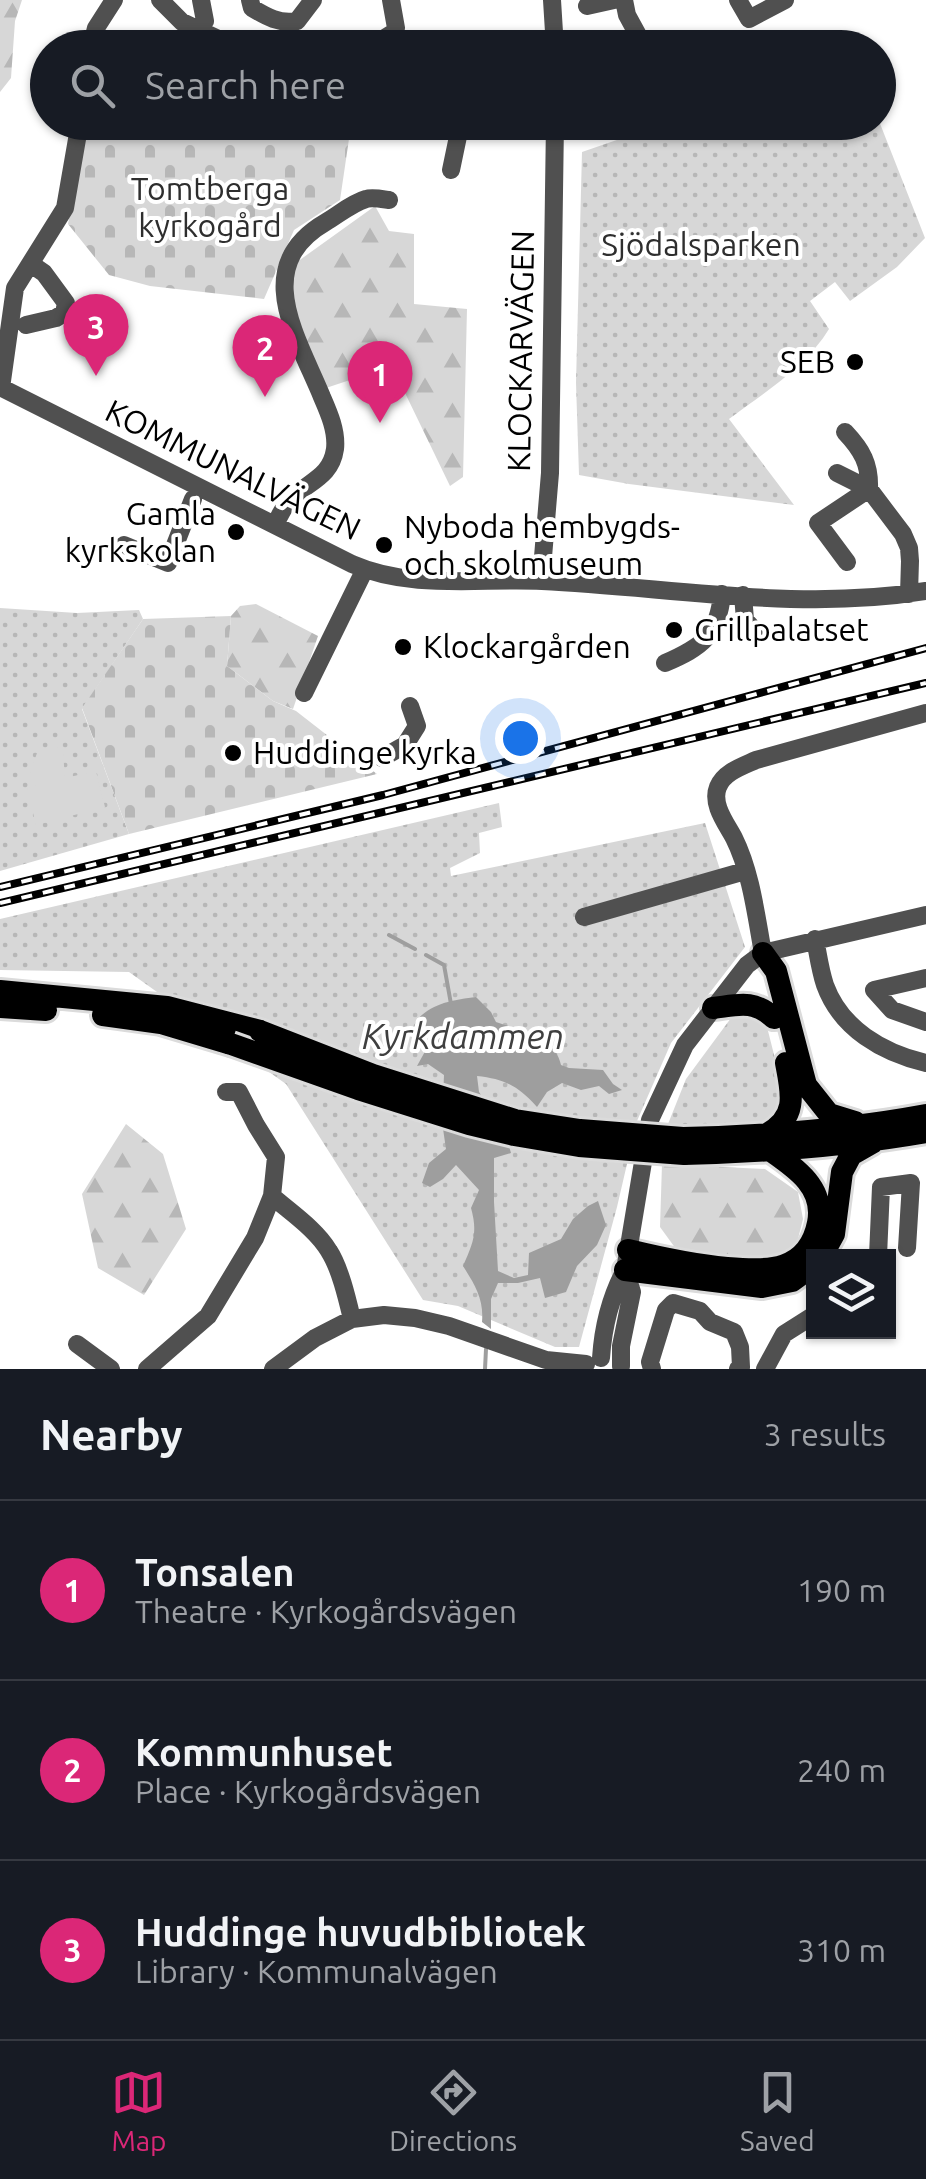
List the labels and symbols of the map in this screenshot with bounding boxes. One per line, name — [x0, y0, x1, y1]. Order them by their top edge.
park label: Tomtberga kyrkogård — [131, 170, 289, 243]
park label: Sjödalsparken — [601, 226, 801, 262]
street label: KLOCKARVÄGEN — [500, 230, 540, 472]
pin: 3 — [64, 294, 128, 376]
pin: 2 — [232, 314, 298, 397]
pin: 1 — [348, 340, 412, 423]
place label: SEB — [780, 343, 835, 379]
marker: SEB — [844, 351, 866, 373]
street label: KOMMUNALVÄGEN — [100, 392, 367, 546]
place label: Gamla kyrkskolan — [65, 495, 216, 568]
place label: Nyboda hembygds- och skolmuseum — [404, 508, 680, 581]
marker: Gamla kyrkskolan — [225, 521, 247, 543]
marker: Nyboda hembygds- och skolmuseum — [373, 534, 395, 556]
place label: Grillpalatset — [694, 611, 869, 647]
marker: Grillpalatset — [663, 619, 685, 641]
place label: Klockargården — [423, 628, 631, 664]
marker: Klockargården — [392, 636, 414, 658]
your location — [495, 713, 546, 764]
place label: Huddinge kyrka — [253, 734, 477, 770]
marker: Huddinge kyrka — [222, 742, 244, 764]
water label: Kyrkdammen — [362, 1016, 564, 1056]

